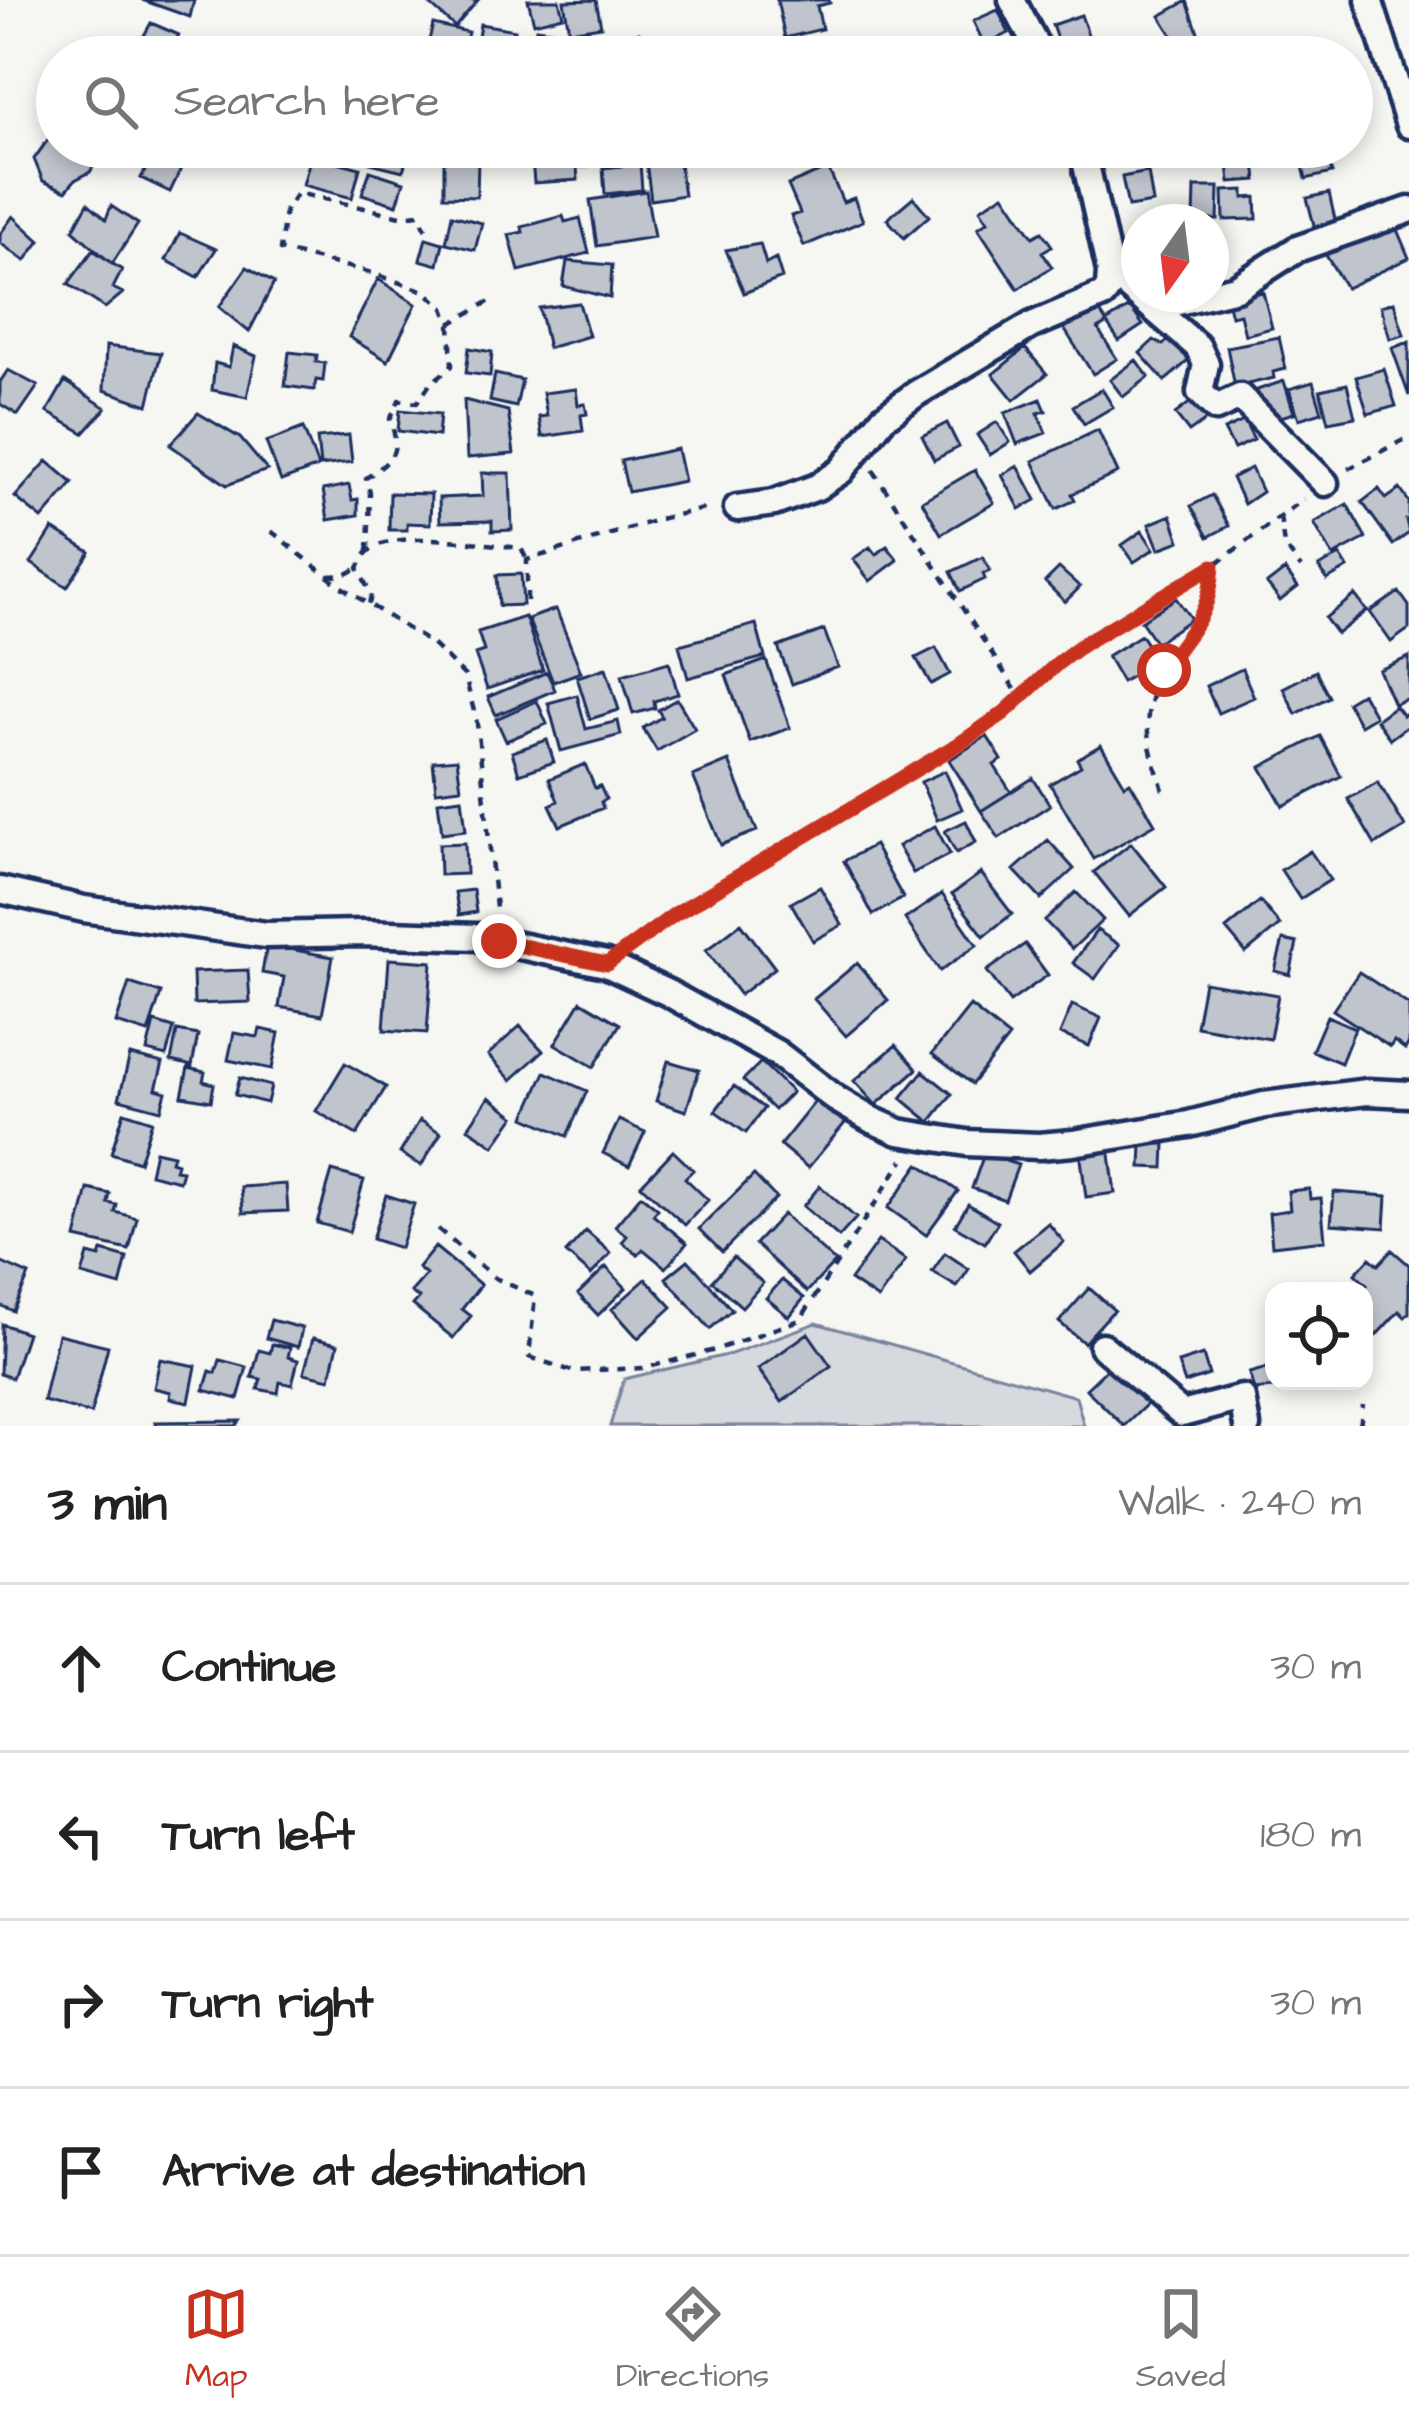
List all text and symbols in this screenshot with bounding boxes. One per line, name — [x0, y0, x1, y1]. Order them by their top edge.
search box — [36, 36, 1373, 168]
icon: search — [78, 69, 144, 135]
text: Search here — [174, 71, 440, 133]
north arrow — [1121, 204, 1229, 312]
route start — [1137, 643, 1191, 697]
route end — [472, 914, 526, 968]
map controls — [1265, 1282, 1373, 1390]
button: locate — [1265, 1282, 1373, 1390]
text: 3 min — [48, 1469, 167, 1540]
text: Walk · 240 m — [1118, 1477, 1361, 1531]
icon: ahead — [48, 1635, 114, 1701]
text: Continue — [162, 1637, 336, 1699]
text: 30 m — [1271, 1641, 1361, 1695]
icon: left — [48, 1803, 114, 1869]
text: Turn left — [162, 1805, 355, 1867]
text: 180 m — [1260, 1809, 1361, 1863]
icon: right — [48, 1971, 114, 2037]
text: Turn right — [162, 1973, 374, 2035]
text: 30 m — [1271, 1977, 1361, 2031]
icon: arrive — [48, 2139, 114, 2205]
text: Arrive at destination — [162, 2141, 585, 2203]
tab: Map — [183, 2281, 249, 2399]
tab: Directions — [616, 2281, 769, 2399]
tab: Saved — [1136, 2281, 1226, 2399]

